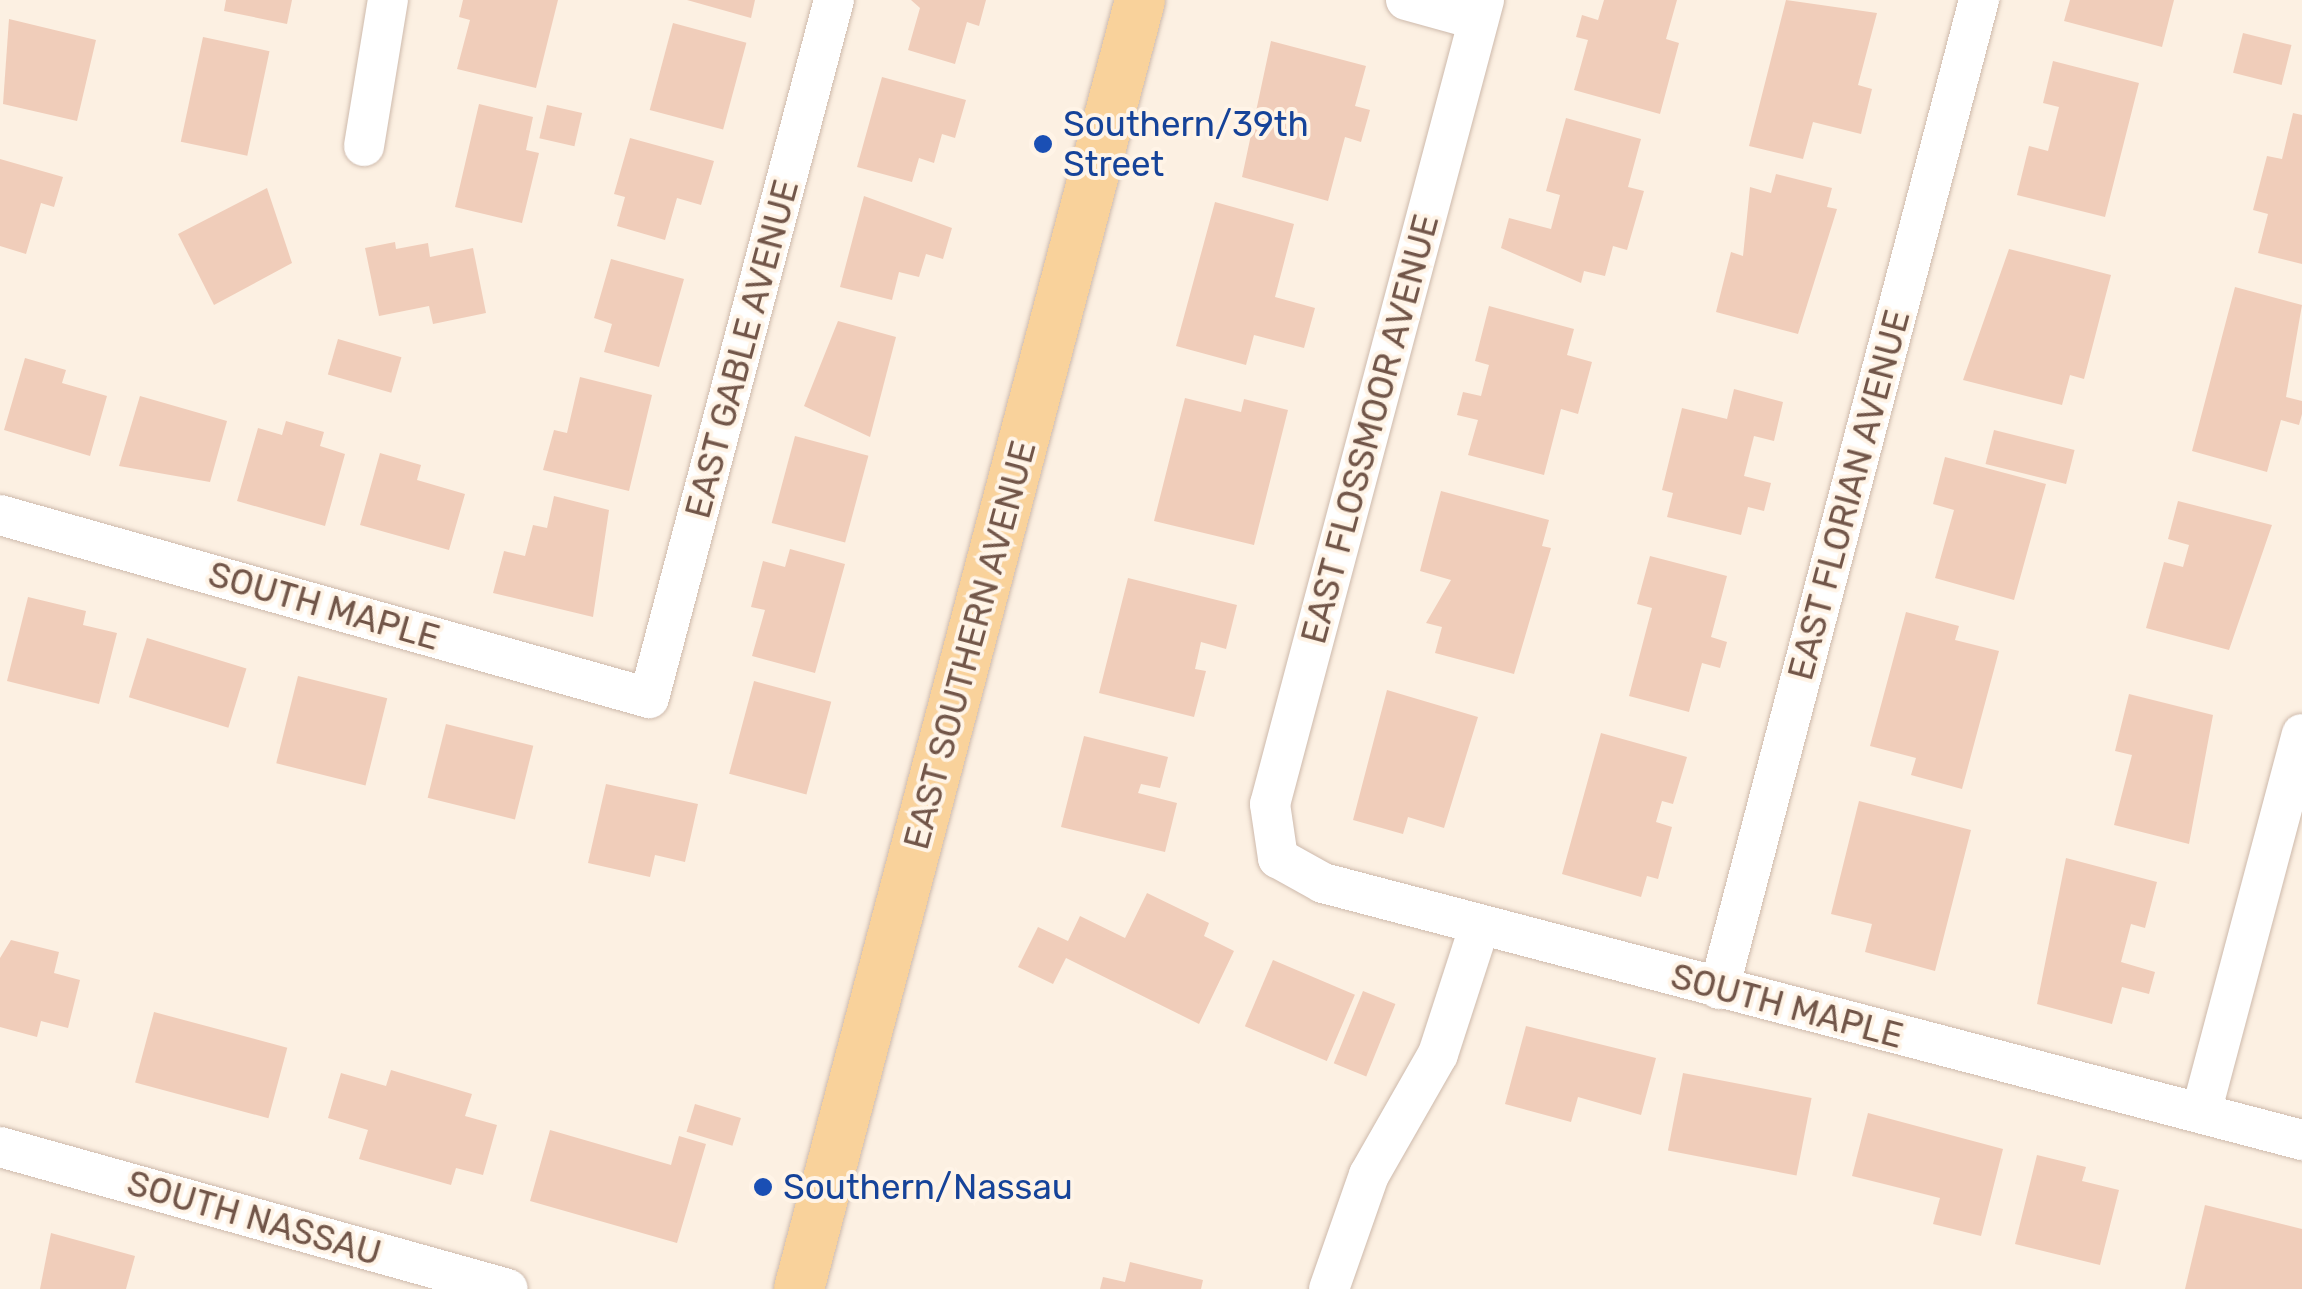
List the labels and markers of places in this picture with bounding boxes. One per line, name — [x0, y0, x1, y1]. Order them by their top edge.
place label: Southern/39th Street — [1063, 103, 1309, 185]
marker: Southern/39th Street — [1032, 133, 1054, 155]
place label: Southern/Nassau — [783, 1166, 1073, 1208]
marker: Southern/Nassau — [752, 1176, 774, 1198]

